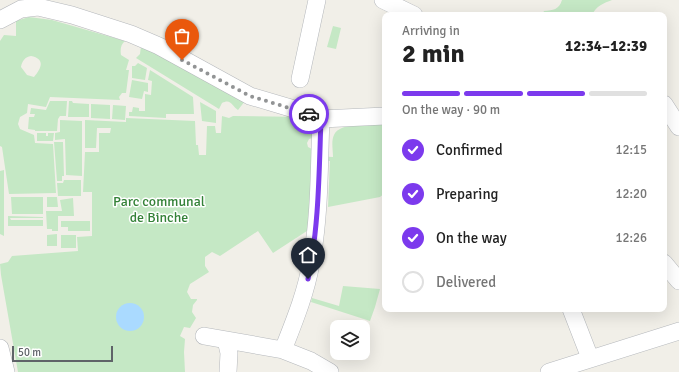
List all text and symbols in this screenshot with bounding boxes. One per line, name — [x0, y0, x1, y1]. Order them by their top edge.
pin — [165, 19, 199, 60]
text: Arriving in — [402, 23, 460, 39]
icon: bag — [171, 25, 193, 47]
text: 12:34–12:39 — [565, 37, 647, 55]
text: 2 min — [402, 38, 465, 70]
courier — [289, 94, 329, 134]
text: On the way · 90 m — [402, 102, 500, 118]
icon: car — [298, 103, 320, 125]
icon: check — [402, 139, 424, 161]
text: Confirmed — [436, 141, 503, 159]
text: 12:15 — [615, 142, 647, 158]
icon: check — [402, 183, 424, 205]
text: Preparing — [436, 185, 499, 203]
text: 12:20 — [615, 186, 647, 202]
park label: Parc communal de Binche — [113, 193, 205, 226]
icon: check — [402, 227, 424, 249]
text: On the way — [436, 229, 507, 247]
text: 12:26 — [615, 230, 647, 246]
pin — [291, 238, 325, 279]
icon: home — [297, 244, 319, 266]
text: Delivered — [436, 273, 496, 291]
map controls — [330, 320, 370, 360]
button: layers — [330, 320, 370, 360]
scale bar — [12, 344, 113, 363]
text: 50 m — [18, 346, 41, 359]

